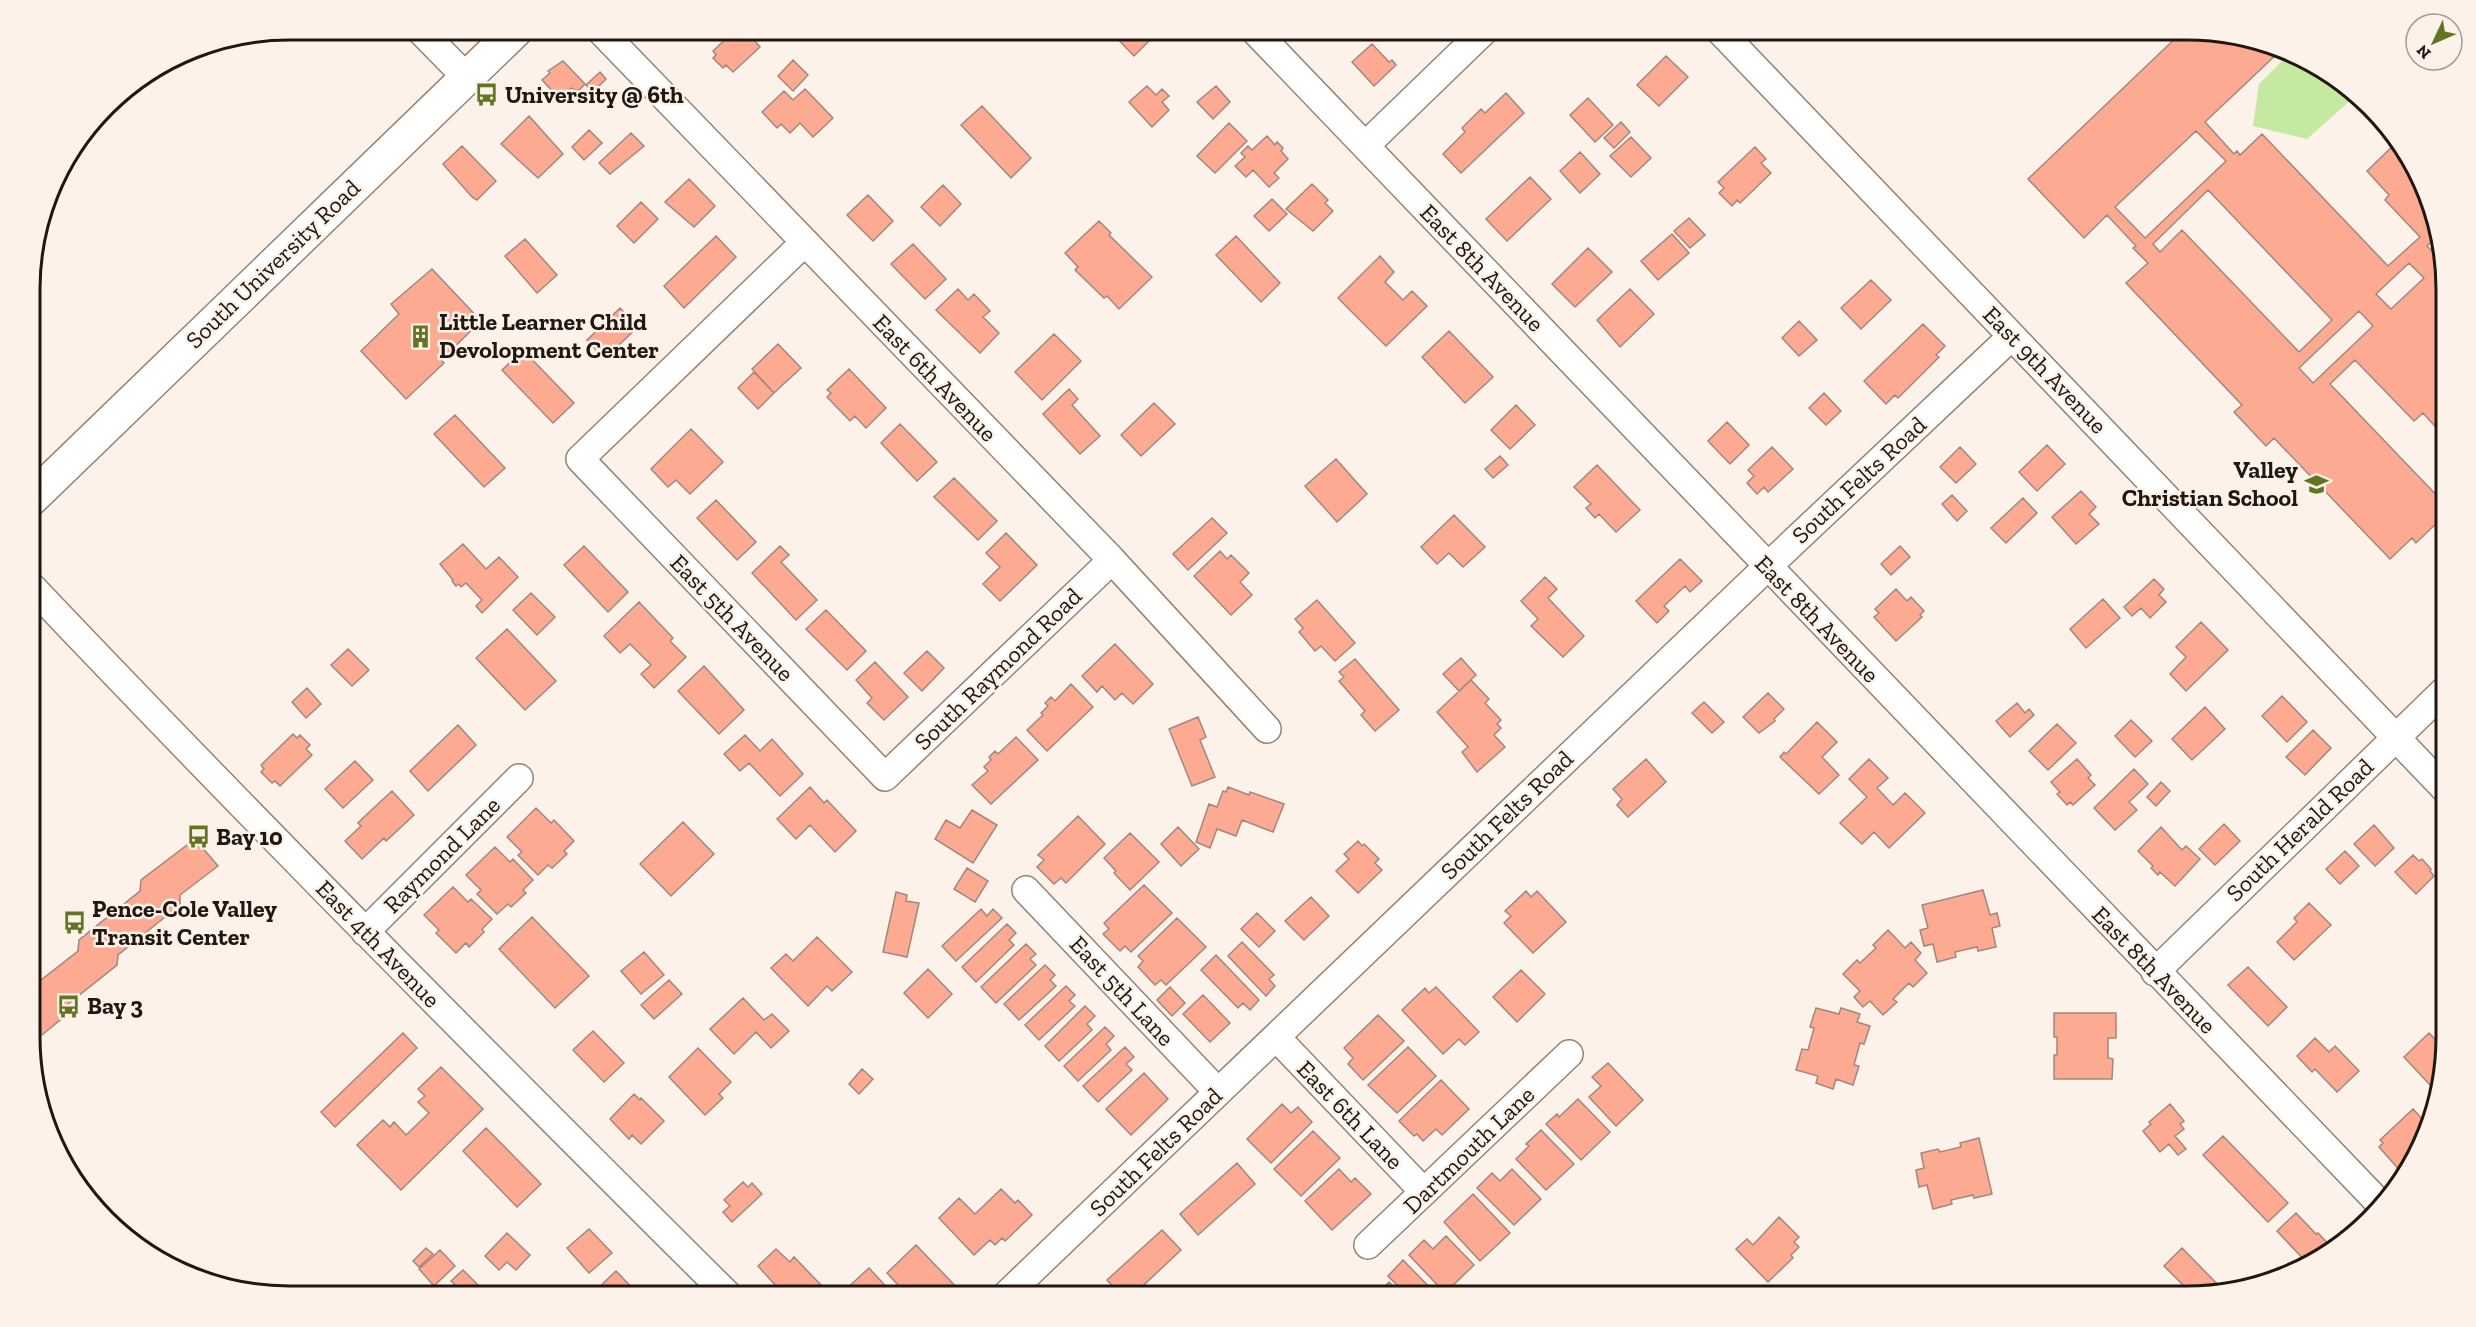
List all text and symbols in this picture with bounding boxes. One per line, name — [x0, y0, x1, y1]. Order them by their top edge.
north arrow — [2404, 12, 2464, 72]
text: N — [2413, 41, 2435, 63]
place label: University @ 6th — [505, 80, 684, 109]
bus stop icon: University @ 6th — [474, 82, 500, 108]
street label: South University Road — [180, 173, 366, 354]
street label: East 8th Avenue — [1414, 198, 1551, 338]
street label: East 9th Avenue — [1977, 300, 2114, 439]
place label: Little Learner Child Devolopment Center — [439, 307, 659, 364]
street label: East 6th Avenue — [867, 308, 1004, 447]
building icon: Little Learner Child Devolopment Center — [408, 323, 434, 349]
street label: South Felts Road — [1785, 410, 1932, 549]
place label: Valley Christian School — [2122, 455, 2298, 512]
school or university icon: Valley Christian School — [2303, 471, 2329, 497]
street label: East 5th Avenue — [664, 548, 800, 687]
street label: East 8th Avenue — [1749, 549, 1886, 689]
street label: South Raymond Road — [908, 581, 1087, 756]
street label: South Felts Road — [1434, 744, 1579, 885]
street label: South Herald Road — [2220, 752, 2379, 907]
street label: Raymond Lane — [377, 790, 506, 919]
place label: Bay 10 — [216, 822, 283, 851]
bus stop icon: Bay 10 — [185, 824, 211, 850]
street label: East 4th Avenue — [310, 874, 447, 1014]
place label: Pence-Cole Valley Transit Center — [92, 894, 277, 951]
street label: East 8th Avenue — [2086, 900, 2223, 1040]
bus stop icon: Pence-Cole Valley Transit Center — [61, 910, 87, 936]
street label: East 5th Lane — [1064, 930, 1181, 1052]
place label: Bay 3 — [87, 991, 143, 1020]
bus stop icon: Bay 3 — [56, 993, 82, 1019]
street label: East 6th Lane — [1291, 1054, 1410, 1175]
street label: Dartmouth Lane — [1397, 1080, 1540, 1220]
street label: South Felts Road — [1083, 1081, 1228, 1222]

